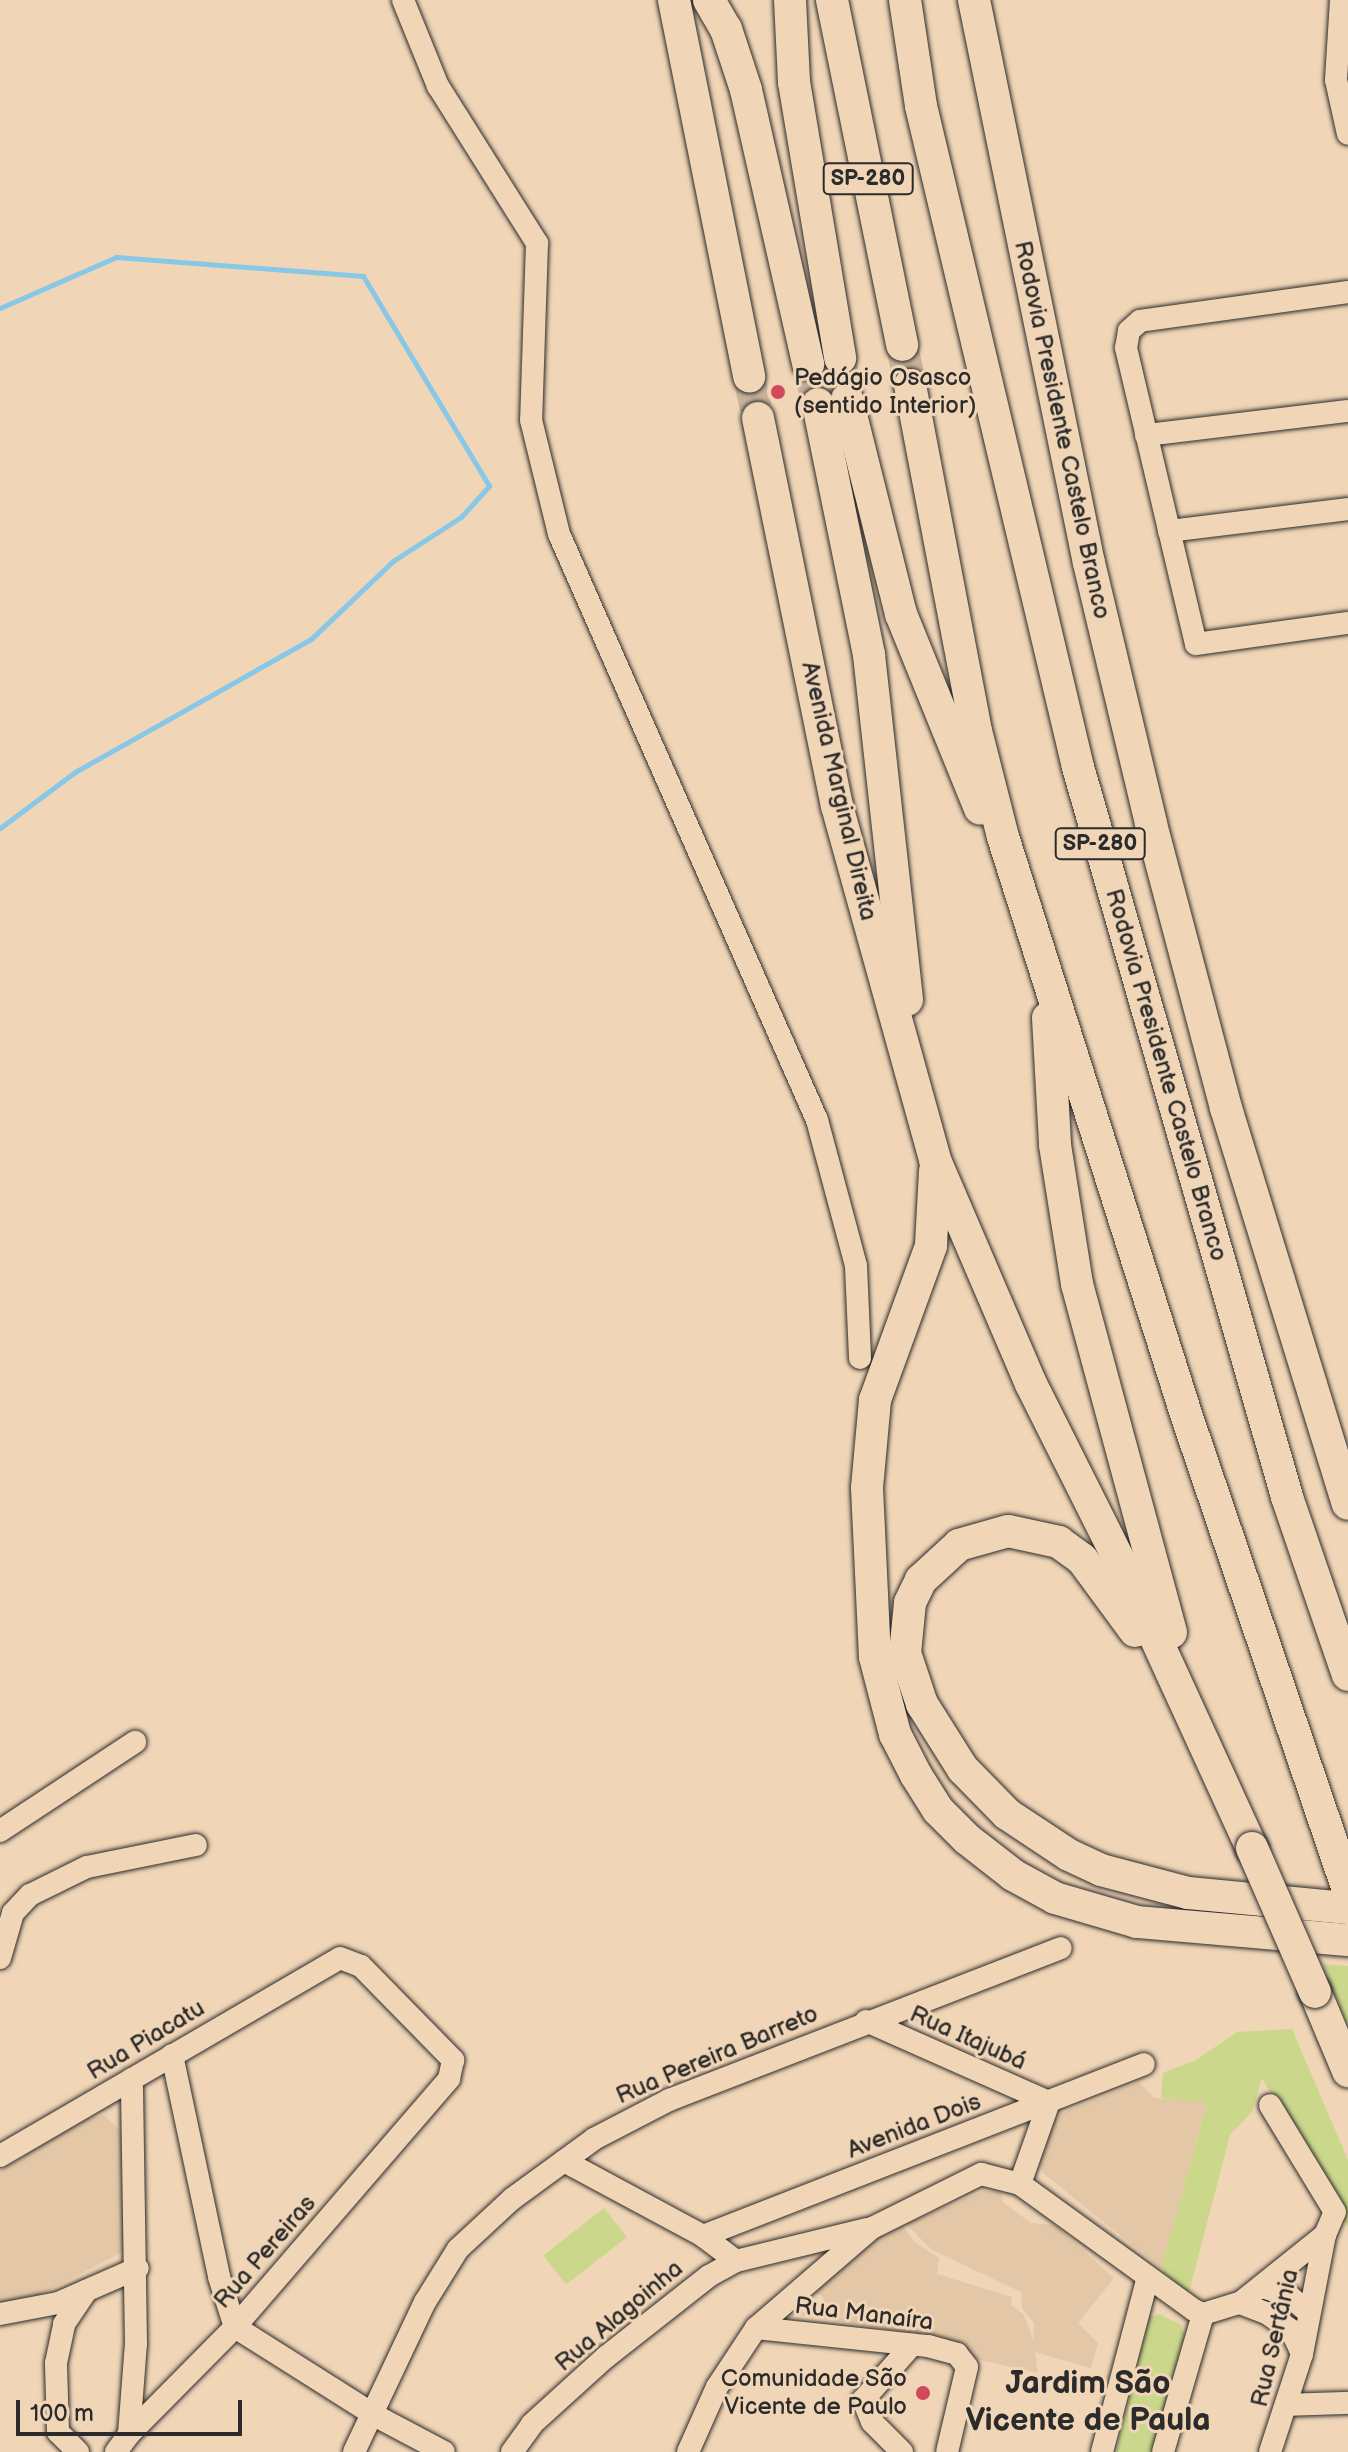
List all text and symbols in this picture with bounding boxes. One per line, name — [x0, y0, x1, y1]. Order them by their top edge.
road number: SP-280 — [822, 161, 914, 197]
street label: Rodovia Presidente Castelo Branco — [1008, 238, 1116, 622]
place label: Pedágio Osasco (sentido Interior) — [794, 364, 976, 420]
marker: Pedágio Osasco (sentido Interior) — [769, 383, 787, 401]
street label: Avenida Marginal Direita — [795, 659, 883, 923]
road number: SP-280 — [1054, 826, 1146, 862]
street label: Rodovia Presidente Castelo Branco — [1099, 886, 1233, 1264]
street label: Rua Piacatu — [82, 1994, 210, 2086]
street label: Rua Pereira Barreto — [612, 1999, 822, 2111]
street label: Rua Itajubá — [905, 2000, 1031, 2076]
street label: Avenida Dois — [843, 2087, 985, 2165]
street label: Rua Pereiras — [208, 2190, 322, 2314]
street label: Rua Alagoinha — [549, 2254, 689, 2378]
street label: Rua Sertânia — [1245, 2266, 1305, 2410]
street label: Rua Manaíra — [793, 2291, 935, 2337]
place label: Comunidade São Vicente de Paulo — [720, 2365, 907, 2421]
district label: Jardim São Vicente de Paula — [965, 2366, 1211, 2441]
scale bar — [20, 2384, 246, 2434]
marker: Comunidade São Vicente de Paulo — [914, 2384, 932, 2402]
text: 100 m — [30, 2399, 94, 2428]

